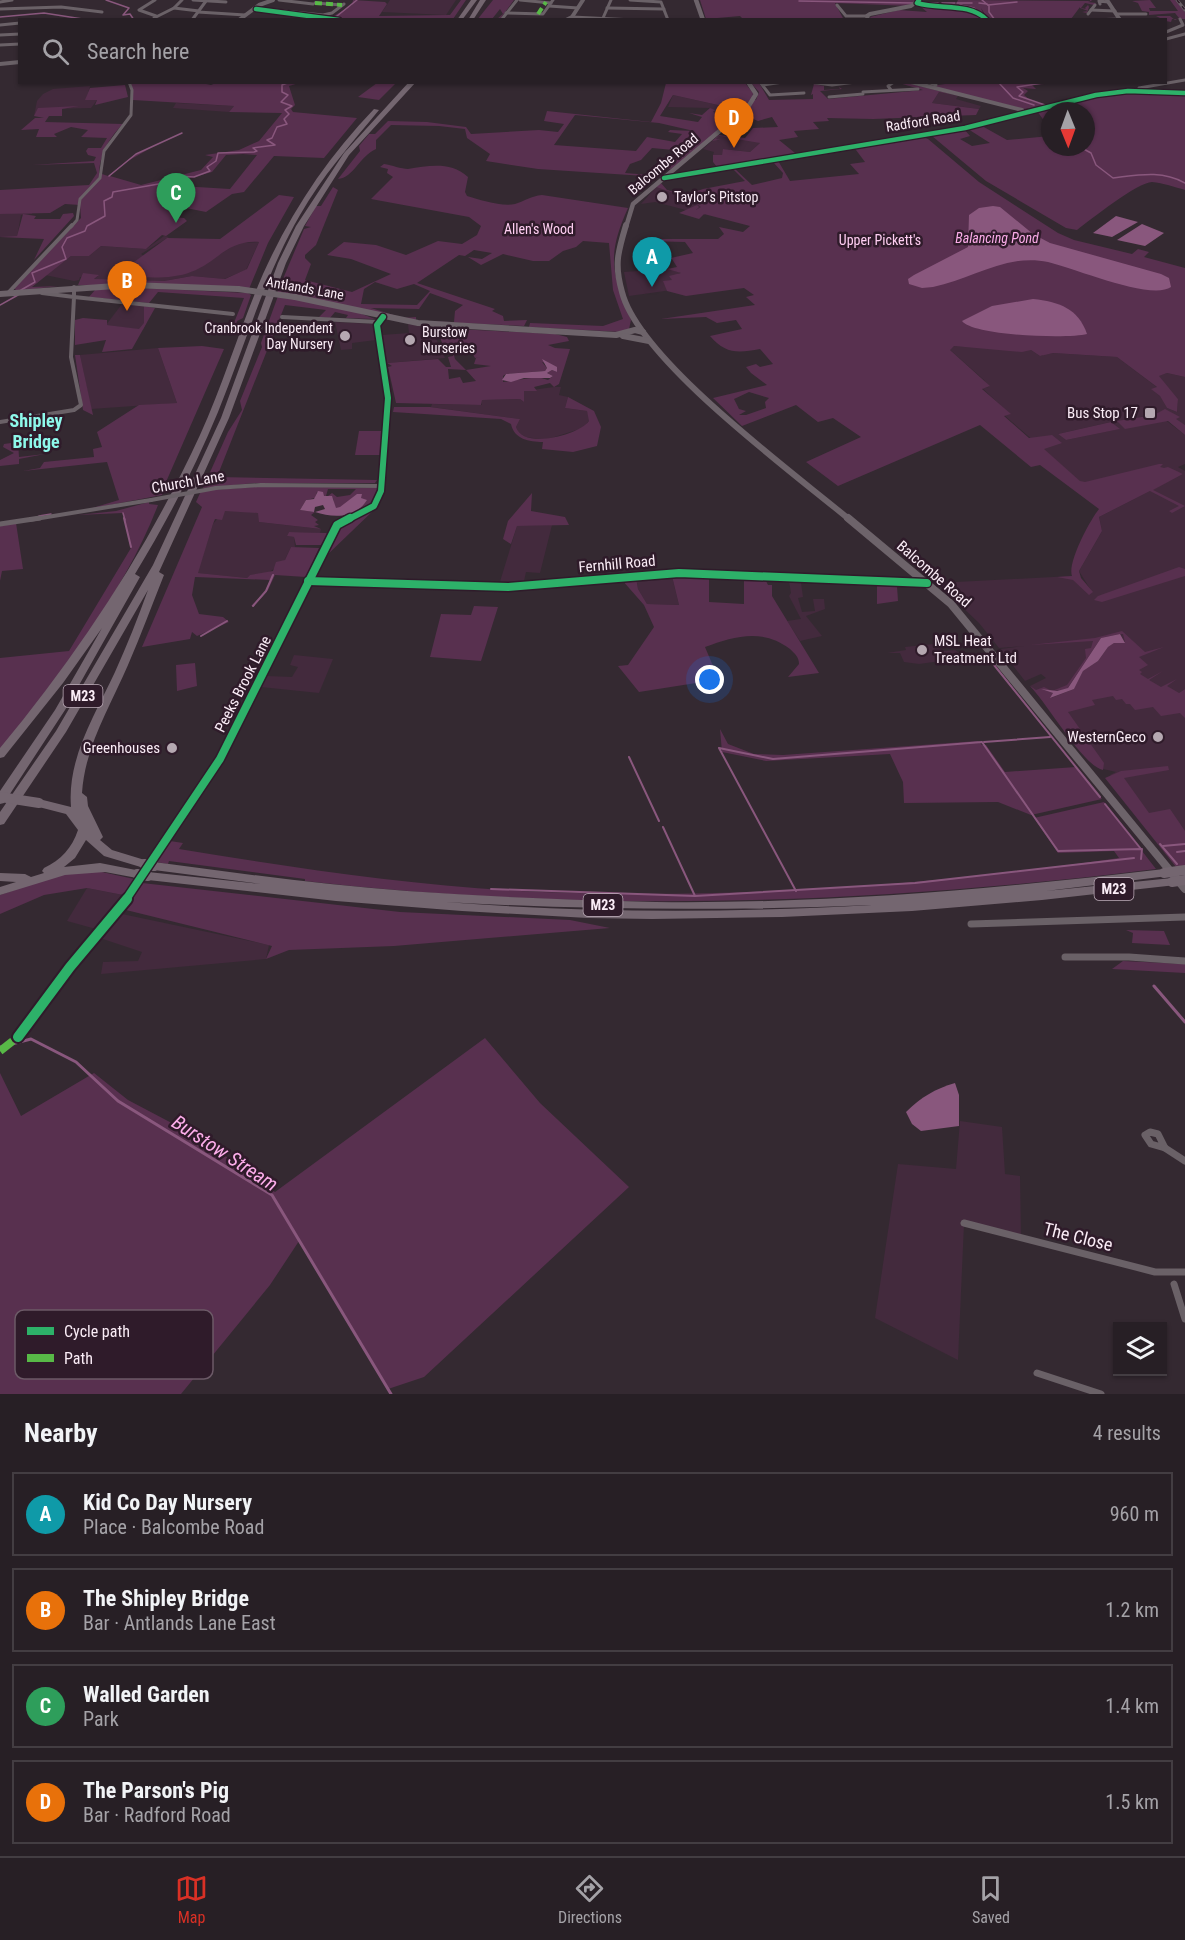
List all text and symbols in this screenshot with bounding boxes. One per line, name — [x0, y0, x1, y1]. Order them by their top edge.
search box — [18, 18, 1167, 84]
icon: search — [39, 35, 72, 68]
text: Search here — [87, 39, 189, 64]
pin: D — [714, 98, 754, 148]
north arrow — [1041, 102, 1095, 156]
street label: Radford Road — [885, 107, 961, 135]
street label: Balcombe Road — [625, 130, 701, 198]
pin: C — [156, 174, 195, 223]
place label: Taylor's Pitstop — [674, 189, 759, 205]
marker: Taylor's Pitstop — [655, 190, 669, 204]
park label: Allen's Wood — [504, 221, 574, 237]
water label: Balancing Pond — [955, 230, 1039, 246]
park label: Upper Pickett's — [839, 232, 921, 248]
pin: A — [632, 238, 672, 287]
pin: B — [108, 262, 146, 311]
street label: Antlands Lane — [265, 273, 346, 303]
place label: Cranbrook Independent Day Nursery — [205, 320, 333, 352]
place label: Burstow Nurseries — [422, 324, 475, 356]
marker: Cranbrook Independent Day Nursery — [338, 329, 352, 343]
marker: Burstow Nurseries — [403, 333, 417, 347]
place label: Bus Stop 17 — [1067, 404, 1138, 422]
marker: Bus Stop 17 — [1143, 406, 1157, 420]
district label: Shipley Bridge — [9, 410, 63, 452]
street label: Church Lane — [150, 467, 226, 497]
street label: Balcombe Road — [893, 537, 975, 611]
street label: Fernhill Road — [578, 552, 656, 576]
place label: MSL Heat Treatment Ltd — [934, 632, 1017, 667]
street label: Peeks Brook Lane — [211, 633, 275, 735]
marker: MSL Heat Treatment Ltd — [915, 643, 929, 657]
your location — [695, 665, 724, 694]
road number: M23 — [64, 685, 103, 707]
place label: WesternGeco — [1067, 728, 1146, 746]
marker: WesternGeco — [1151, 730, 1165, 744]
place label: Greenhouses — [83, 739, 160, 757]
marker: Greenhouses — [165, 741, 179, 755]
road number: M23 — [1094, 878, 1134, 900]
road number: M23 — [584, 894, 622, 916]
water label: Burstow Stream — [167, 1110, 283, 1196]
street label: The Close — [1041, 1218, 1115, 1255]
legend — [15, 1310, 213, 1379]
text: Cycle path — [64, 1322, 130, 1341]
map controls — [1113, 1322, 1167, 1376]
button: layers — [1113, 1322, 1167, 1376]
text: Path — [64, 1349, 93, 1368]
text: Nearby — [24, 1418, 98, 1448]
text: 4 results — [1093, 1421, 1161, 1445]
text: Kid Co Day Nursery — [83, 1490, 252, 1515]
text: A — [40, 1502, 51, 1526]
text: 960 m — [1110, 1502, 1159, 1526]
text: Place · Balcombe Road — [83, 1515, 264, 1539]
text: The Shipley Bridge — [83, 1586, 249, 1611]
text: B — [40, 1598, 51, 1622]
text: 1.2 km — [1105, 1598, 1159, 1622]
text: Bar · Antlands Lane East — [83, 1611, 276, 1635]
text: Walled Garden — [83, 1682, 210, 1707]
text: C — [40, 1694, 51, 1718]
text: 1.4 km — [1105, 1694, 1159, 1718]
text: Park — [83, 1707, 119, 1731]
text: The Parson's Pig — [83, 1778, 229, 1803]
text: D — [40, 1790, 51, 1814]
text: 1.5 km — [1105, 1790, 1159, 1814]
text: Bar · Radford Road — [83, 1803, 231, 1827]
tab: Map — [175, 1872, 208, 1927]
tab: Directions — [558, 1872, 622, 1927]
tab: Saved — [972, 1872, 1010, 1927]

